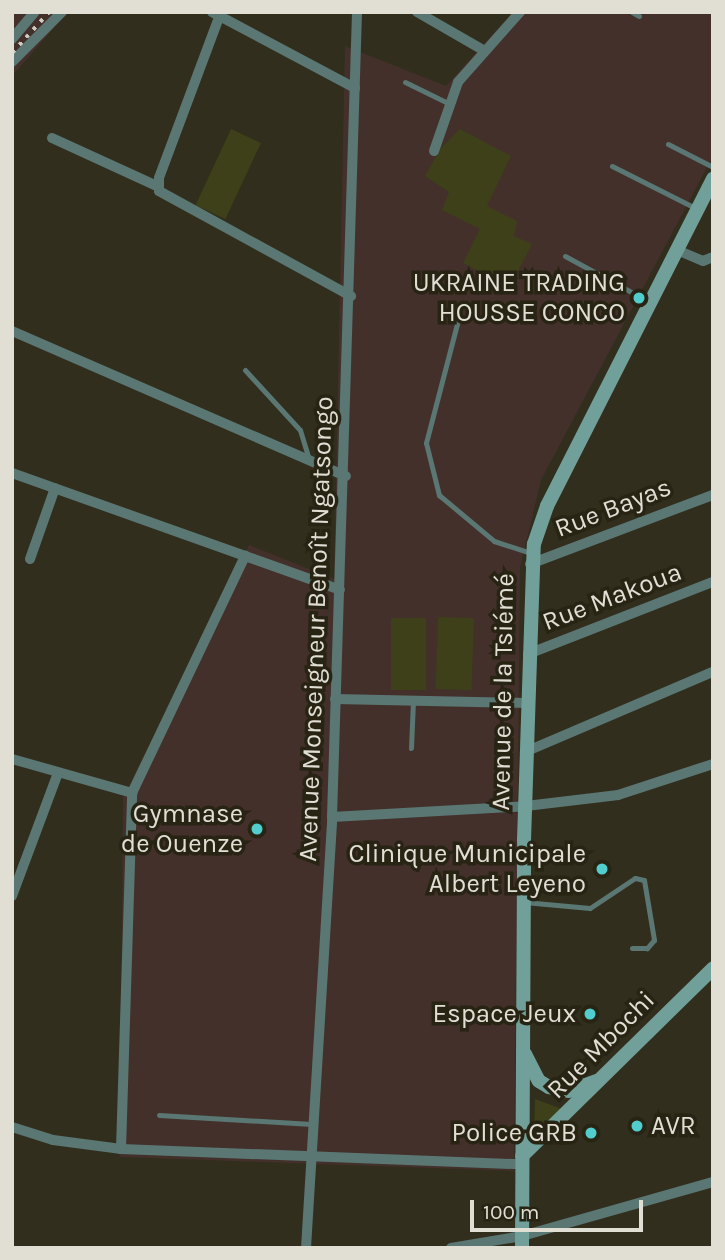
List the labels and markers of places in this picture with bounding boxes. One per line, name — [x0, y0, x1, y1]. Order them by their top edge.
place label: UKRAINE TRADING HOUSSE CONCO — [413, 267, 625, 328]
marker: UKRAINE TRADING HOUSSE CONCO — [631, 290, 647, 306]
place label: Gymnase de Ouenze — [121, 798, 243, 860]
marker: Gymnase de Ouenze — [249, 821, 265, 837]
place label: Clinique Municipale Albert Leyeno — [349, 838, 586, 900]
marker: Clinique Municipale Albert Leyeno — [592, 859, 612, 879]
place label: Espace Jeux — [432, 998, 576, 1030]
marker: Espace Jeux — [582, 1006, 598, 1022]
place label: AVR — [651, 1110, 696, 1142]
place label: Police GRB — [452, 1117, 577, 1149]
marker: AVR — [629, 1118, 645, 1134]
marker: Police GRB — [583, 1125, 599, 1141]

